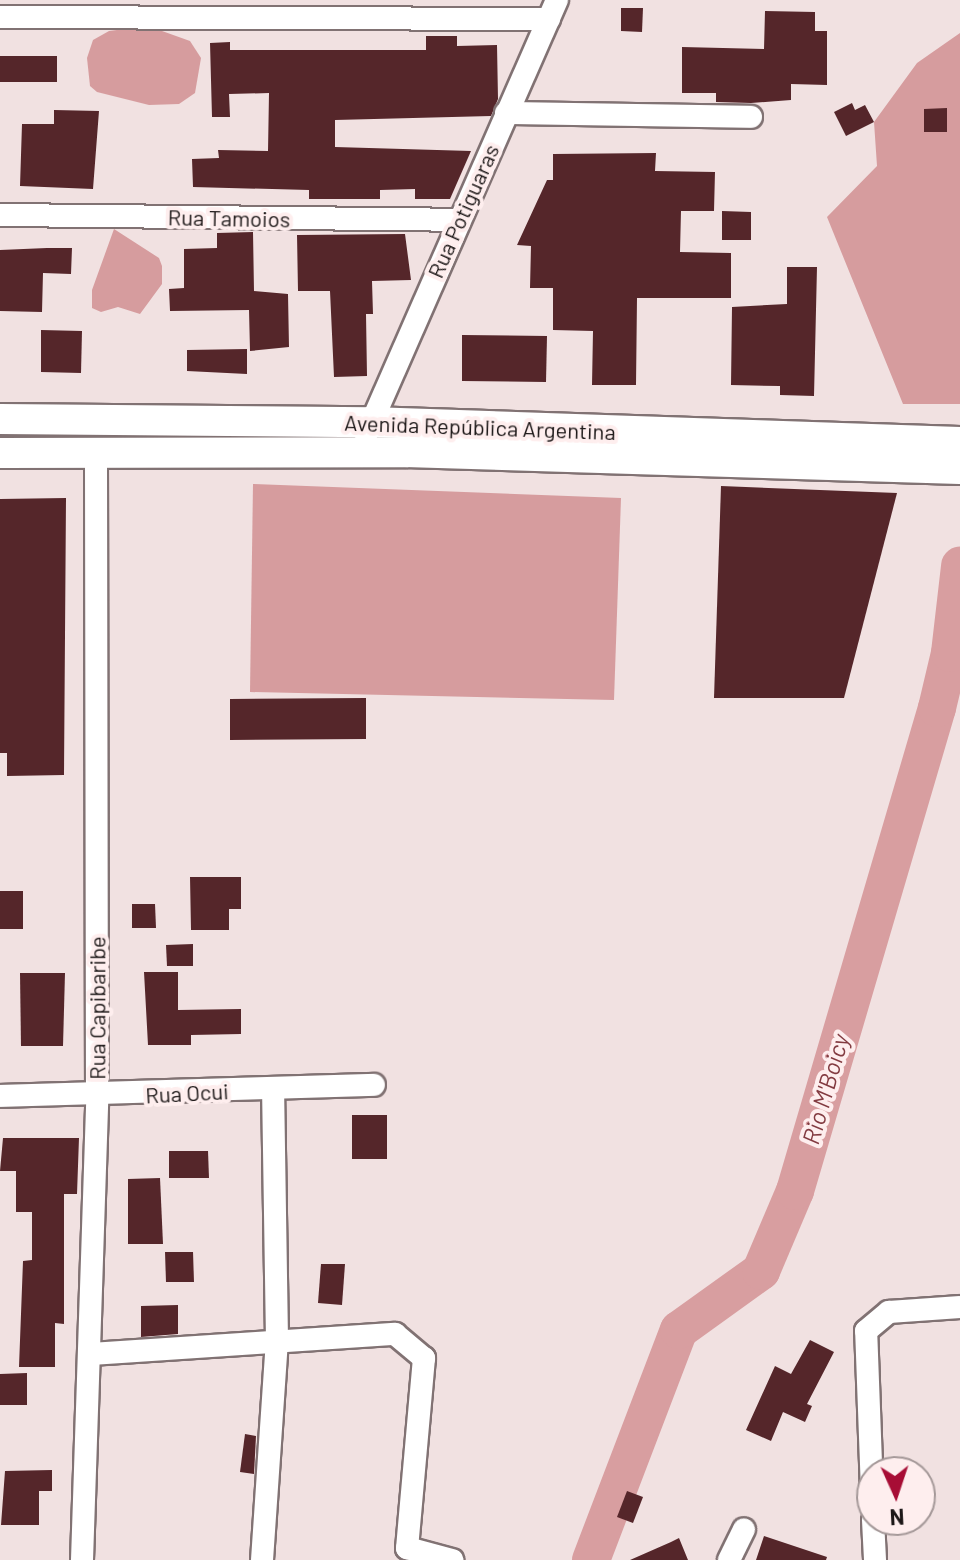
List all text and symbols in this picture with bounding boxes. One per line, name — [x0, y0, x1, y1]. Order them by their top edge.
street label: Rua Potiguaras — [422, 140, 504, 282]
street label: Rua Tamoios — [168, 204, 290, 232]
street label: Avenida República Argentina — [344, 409, 616, 445]
street label: Rua Capibaribe — [84, 936, 110, 1080]
water label: Rio M'Boicy — [796, 1031, 854, 1147]
street label: Rua Ocui — [145, 1078, 229, 1108]
north arrow — [856, 1456, 936, 1536]
text: N — [889, 1505, 905, 1531]

